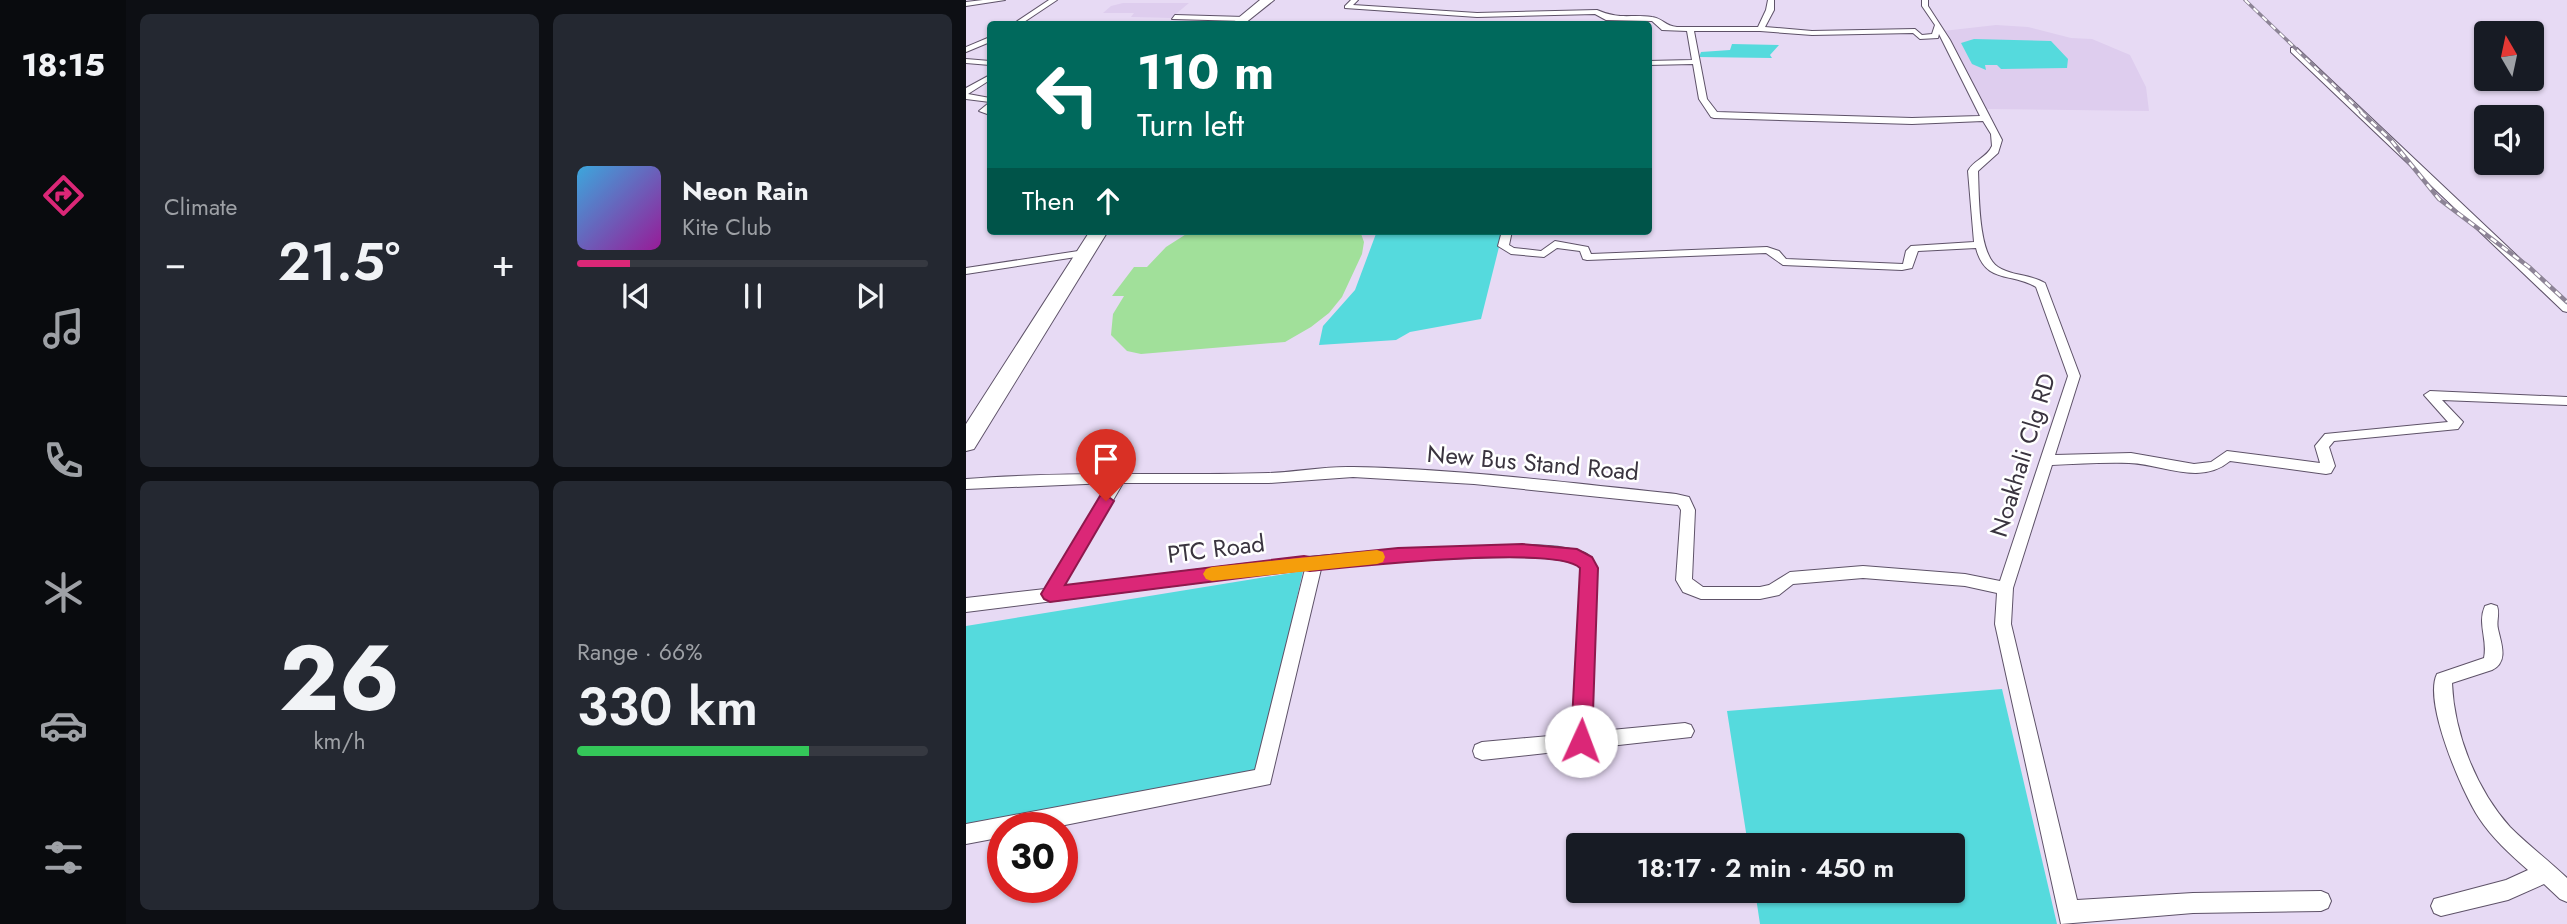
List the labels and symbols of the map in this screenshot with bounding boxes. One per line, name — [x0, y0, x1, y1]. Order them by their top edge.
north arrow — [2474, 21, 2544, 91]
street label: Noakhali Clg RD — [1981, 369, 2064, 541]
pin — [1076, 429, 1136, 501]
street label: New Bus Stand Road — [1426, 436, 1641, 489]
street label: PTC Road — [1165, 525, 1267, 572]
position arrow — [1544, 704, 1618, 778]
speed limit sign: 30 — [987, 812, 1078, 903]

